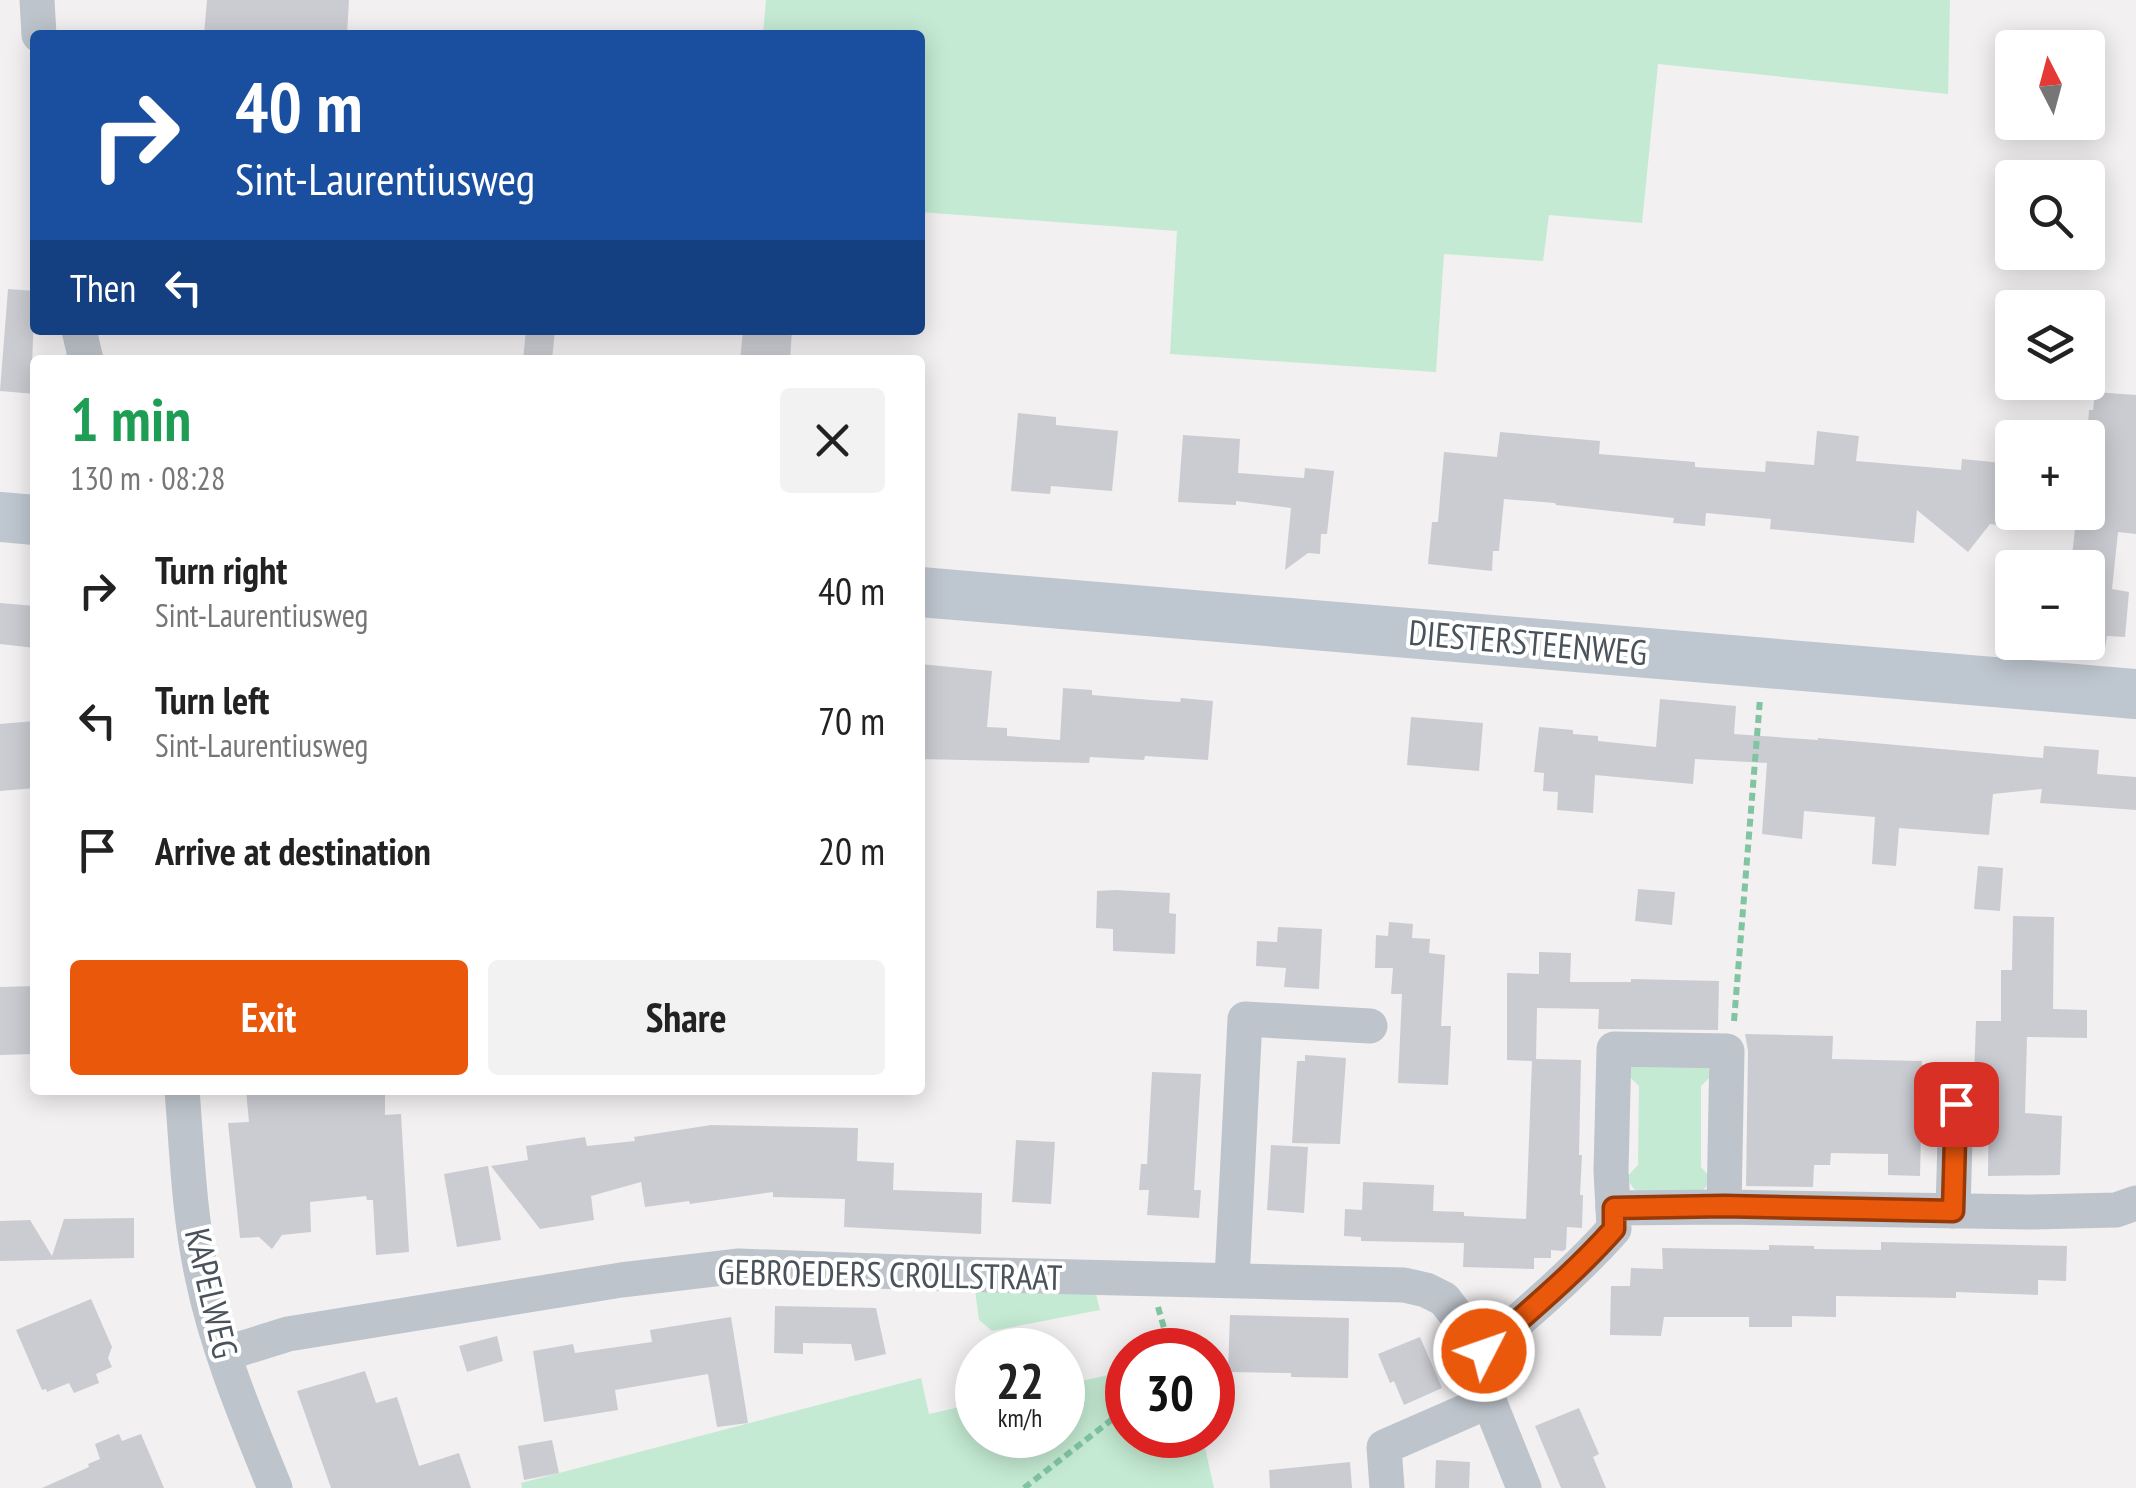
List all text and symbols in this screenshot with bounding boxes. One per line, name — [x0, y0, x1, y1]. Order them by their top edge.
north arrow — [1995, 30, 2105, 140]
map controls — [1995, 30, 2105, 660]
text: 40 m — [235, 61, 363, 151]
icon: right — [70, 70, 200, 200]
text: Sint-Laurentiusweg — [235, 149, 535, 207]
button: search — [1995, 160, 2105, 270]
icon: left — [156, 260, 211, 315]
text: Then — [70, 263, 136, 312]
button: layers — [1995, 290, 2105, 400]
text: 1 min — [70, 380, 191, 458]
button: close — [780, 388, 885, 493]
button: + — [1995, 420, 2105, 530]
text: 130 m · 08:28 — [70, 457, 225, 499]
text: Turn right — [155, 545, 287, 594]
button: − — [1995, 550, 2105, 660]
icon: right — [70, 563, 125, 618]
text: 40 m — [818, 566, 885, 615]
text: Sint-Laurentiusweg — [155, 594, 368, 636]
street label: DIESTERSTEENWEG — [1407, 609, 1649, 675]
text: Turn left — [155, 675, 269, 724]
icon: left — [70, 693, 125, 748]
text: 70 m — [818, 696, 885, 745]
text: Sint-Laurentiusweg — [155, 724, 368, 766]
icon: arrive — [70, 823, 125, 878]
text: Arrive at destination — [155, 826, 431, 875]
text: 20 m — [818, 826, 885, 875]
button: Exit — [70, 960, 468, 1075]
button: Share — [488, 960, 885, 1075]
pin — [1914, 1062, 1999, 1147]
icon: arrive — [1929, 1077, 1984, 1132]
street label: KAPELWEG — [175, 1224, 249, 1362]
street label: GEBROEDERS CROLLSTRAAT — [717, 1248, 1063, 1300]
position arrow — [1432, 1299, 1536, 1403]
speed limit sign: 30 — [1105, 1328, 1235, 1458]
text: 22 — [996, 1348, 1044, 1413]
text: km/h — [998, 1402, 1042, 1434]

